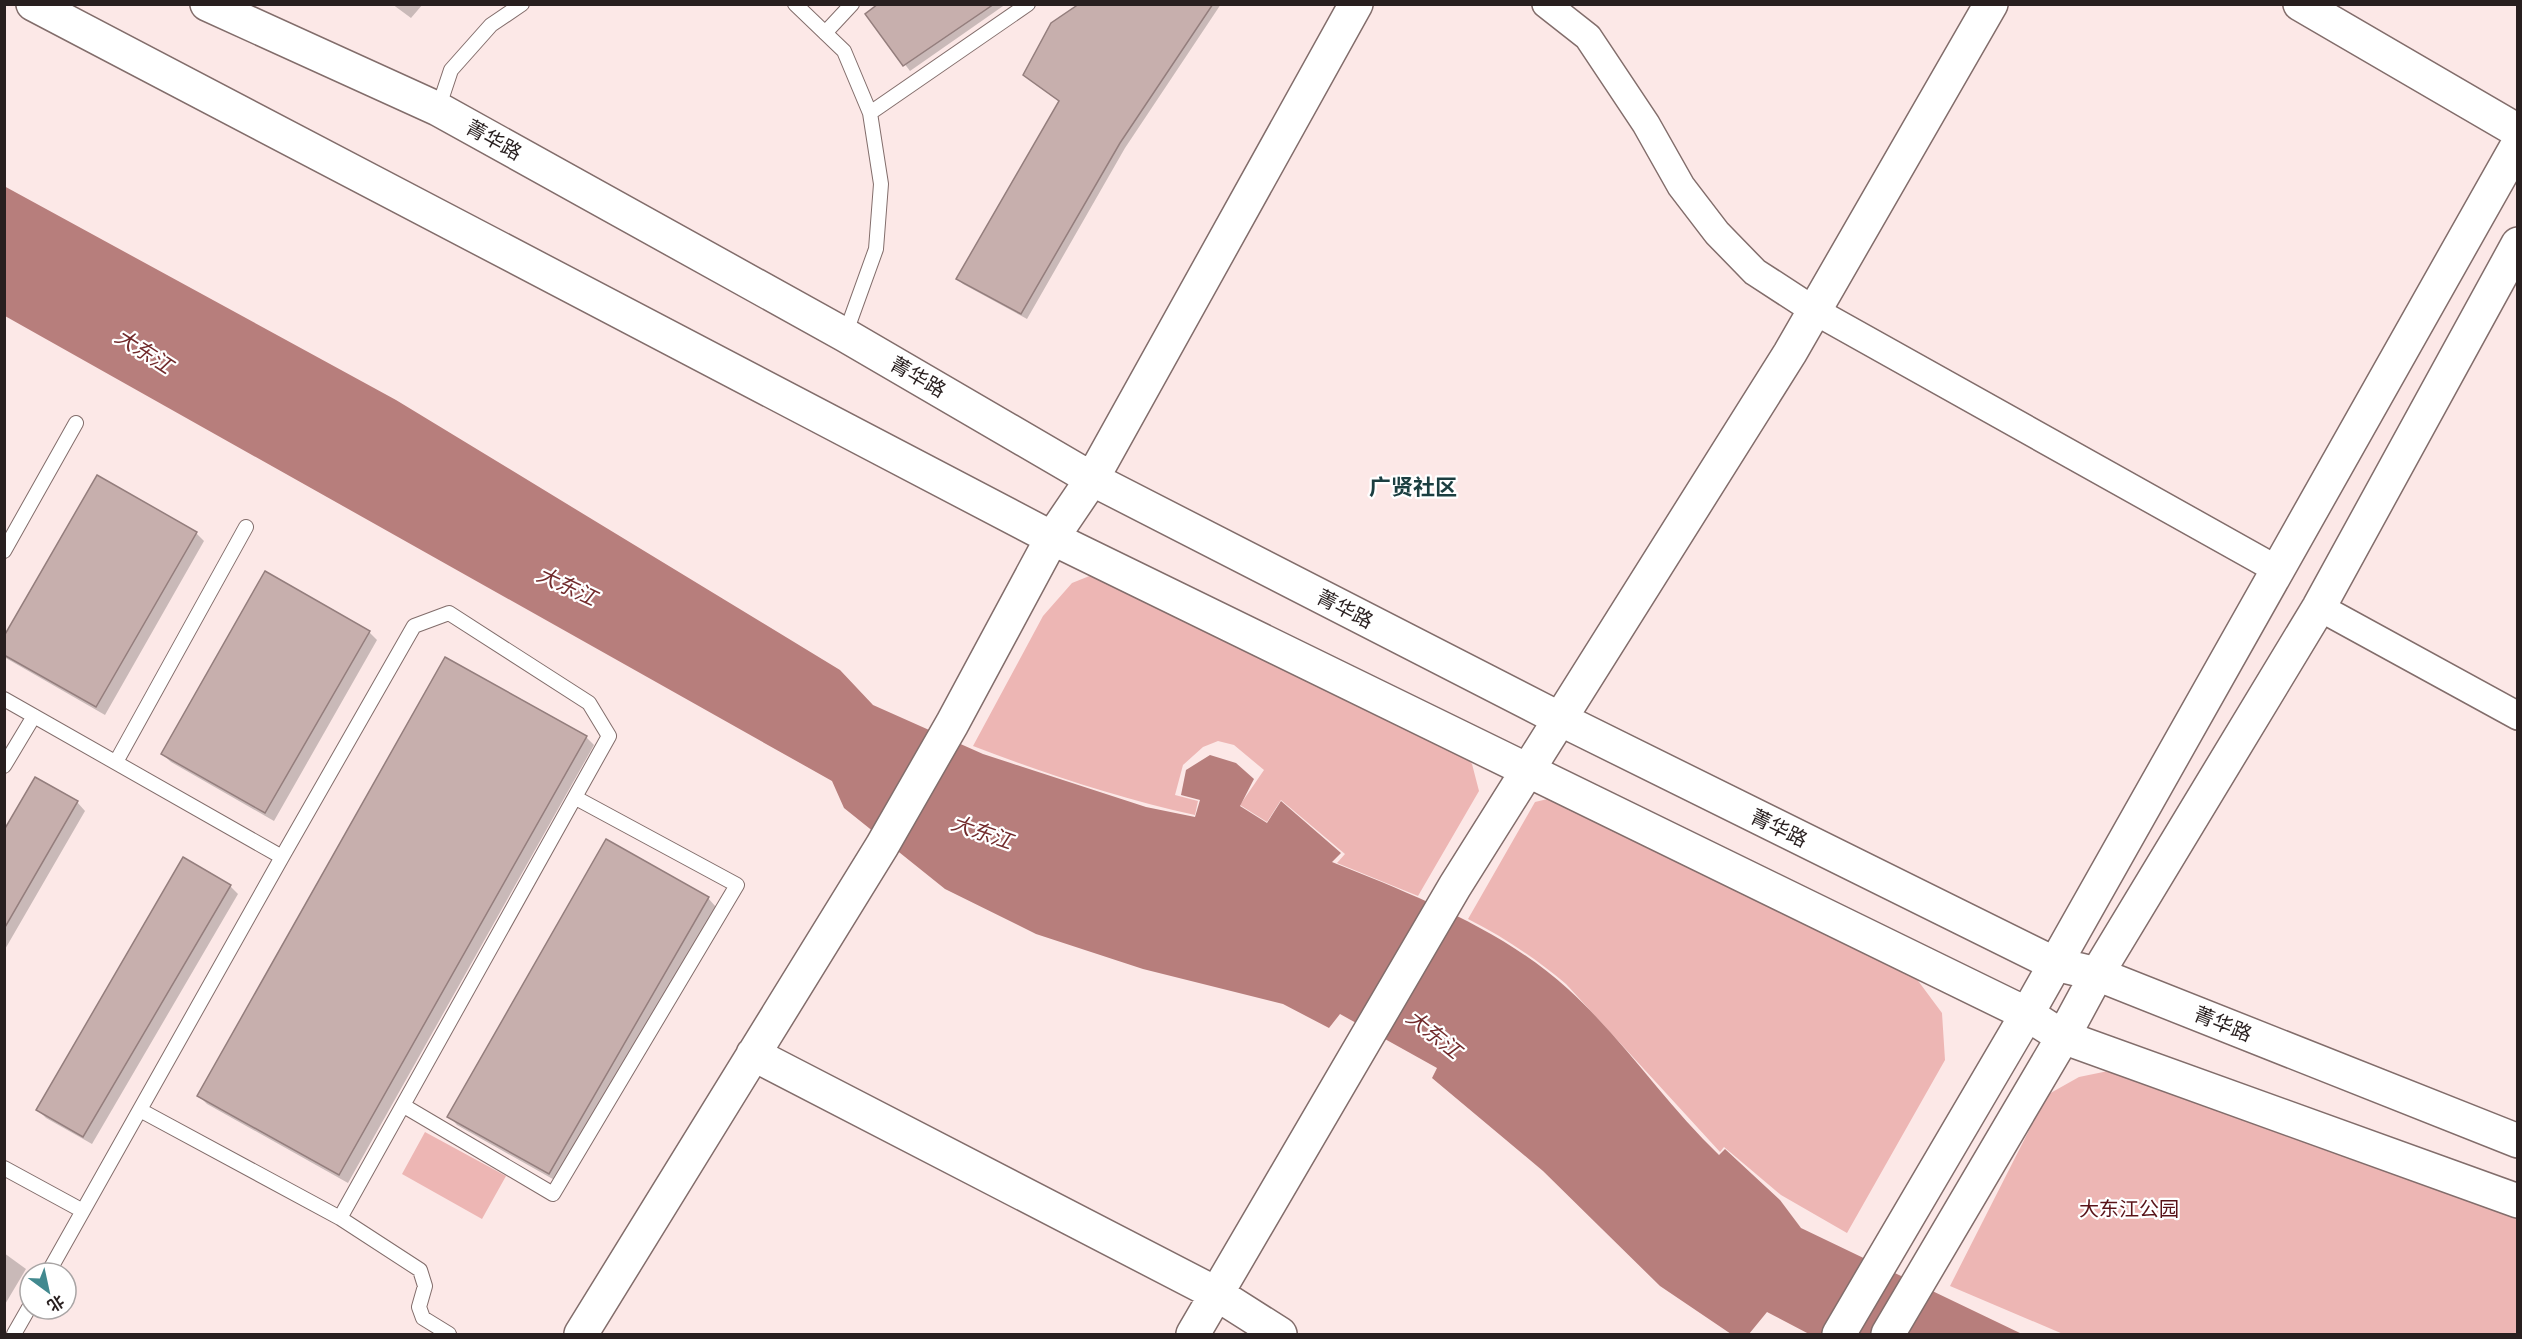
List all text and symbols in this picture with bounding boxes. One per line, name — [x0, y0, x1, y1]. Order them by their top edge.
street label: 菁华路 — [461, 114, 527, 166]
water label: 大东江 — [110, 323, 179, 381]
street label: 菁华路 — [886, 351, 950, 403]
district label: 广贤社区 — [1369, 473, 1457, 501]
water label: 大东江 — [533, 560, 603, 612]
street label: 菁华路 — [1312, 584, 1378, 634]
street label: 菁华路 — [1746, 803, 1812, 853]
water label: 大东江 — [948, 809, 1018, 856]
street label: 菁华路 — [2190, 1001, 2256, 1047]
water label: 大东江 — [1401, 1004, 1469, 1066]
park label: 大东江公园 — [2079, 1196, 2179, 1222]
north arrow — [18, 1261, 78, 1321]
text: 北 — [43, 1290, 68, 1316]

